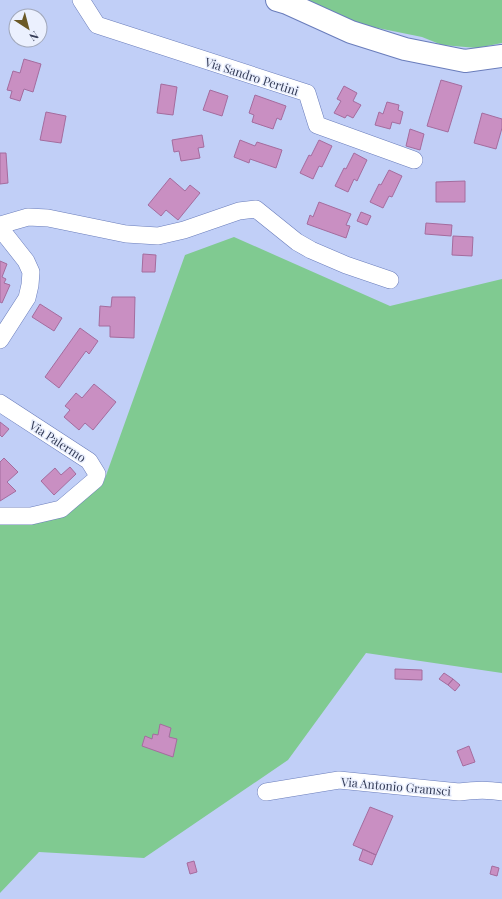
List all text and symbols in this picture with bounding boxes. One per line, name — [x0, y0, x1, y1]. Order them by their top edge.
north arrow — [8, 8, 48, 48]
text: N — [27, 28, 42, 45]
street label: Via Sandro Pertini — [202, 53, 301, 99]
street label: Via Palermo — [26, 416, 90, 465]
street label: Via Antonio Gramsci — [339, 773, 452, 799]

